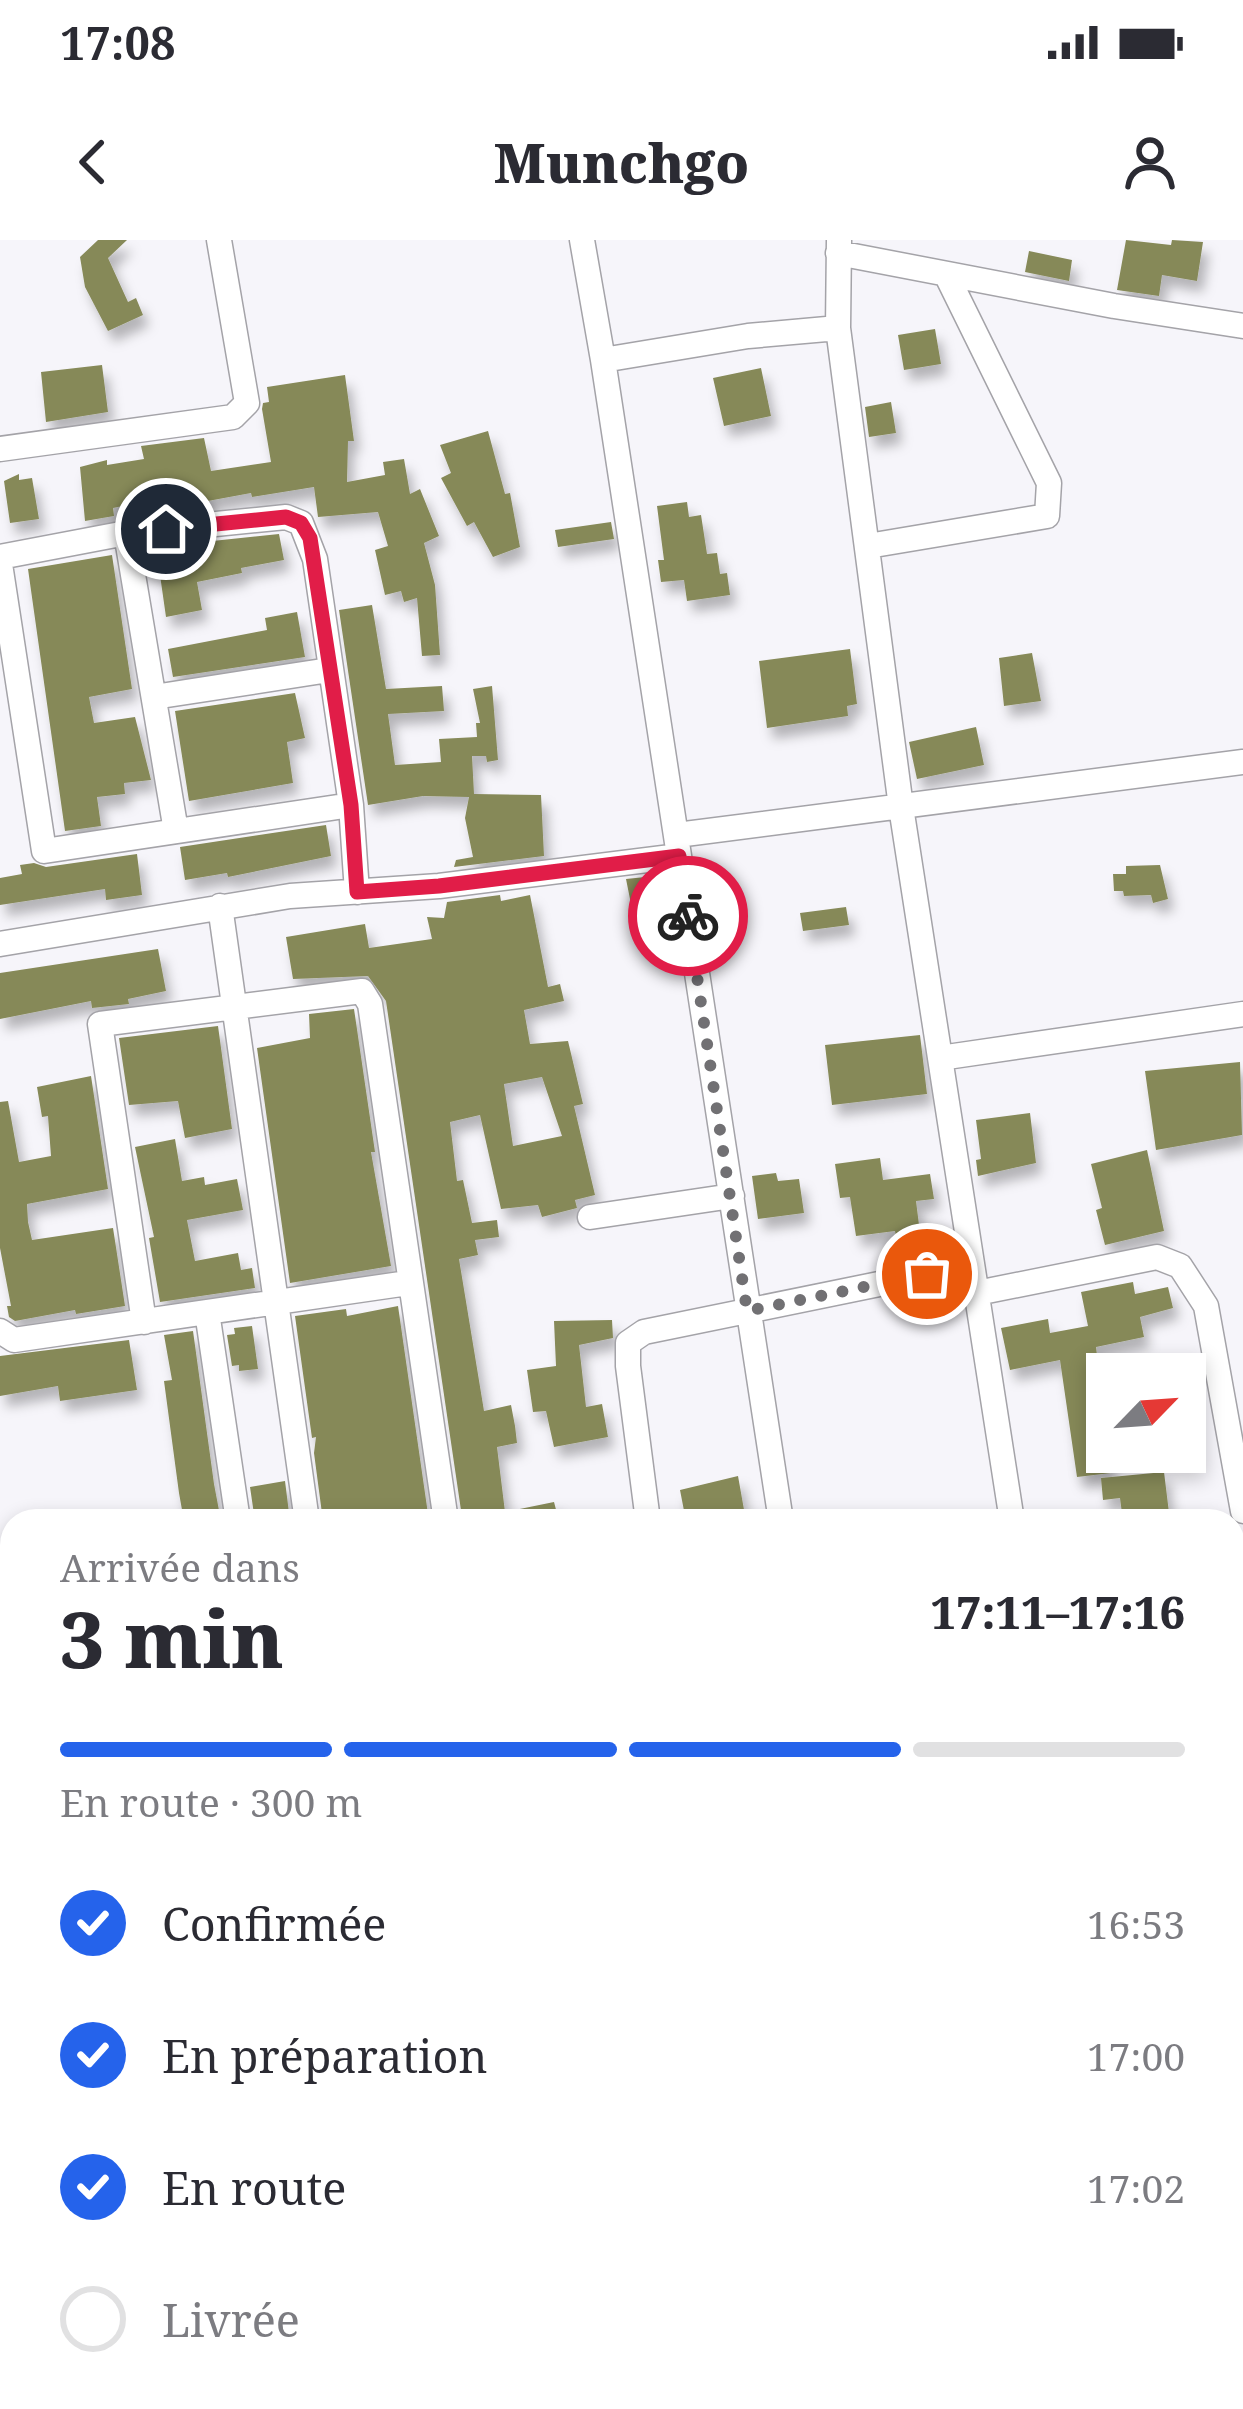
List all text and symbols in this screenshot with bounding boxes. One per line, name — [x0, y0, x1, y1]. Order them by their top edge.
text: 17:08 — [60, 12, 175, 73]
text: Munchgo — [494, 125, 749, 199]
icon: back — [60, 129, 126, 195]
icon: person — [1117, 129, 1183, 195]
pin — [115, 478, 217, 580]
icon: home — [133, 496, 199, 562]
courier — [628, 856, 748, 976]
icon: bike — [655, 883, 721, 949]
pin — [876, 1223, 978, 1325]
icon: bag — [894, 1241, 960, 1307]
north arrow — [1086, 1353, 1206, 1473]
map controls — [1086, 1353, 1206, 1473]
text: Arrivée dans — [60, 1540, 300, 1593]
text: 17:11–17:16 — [930, 1581, 1185, 1642]
text: 3 min — [60, 1585, 284, 1691]
text: En route · 300 m — [60, 1775, 362, 1828]
icon: check — [60, 1890, 126, 1956]
text: Confirmée — [162, 1893, 386, 1954]
text: 16:53 — [1087, 1897, 1185, 1950]
icon: check — [60, 2022, 126, 2088]
text: En préparation — [162, 2025, 488, 2086]
text: 17:00 — [1087, 2029, 1185, 2082]
icon: check — [60, 2154, 126, 2220]
text: En route — [162, 2157, 346, 2218]
text: 17:02 — [1087, 2161, 1185, 2214]
text: Livrée — [162, 2289, 300, 2350]

